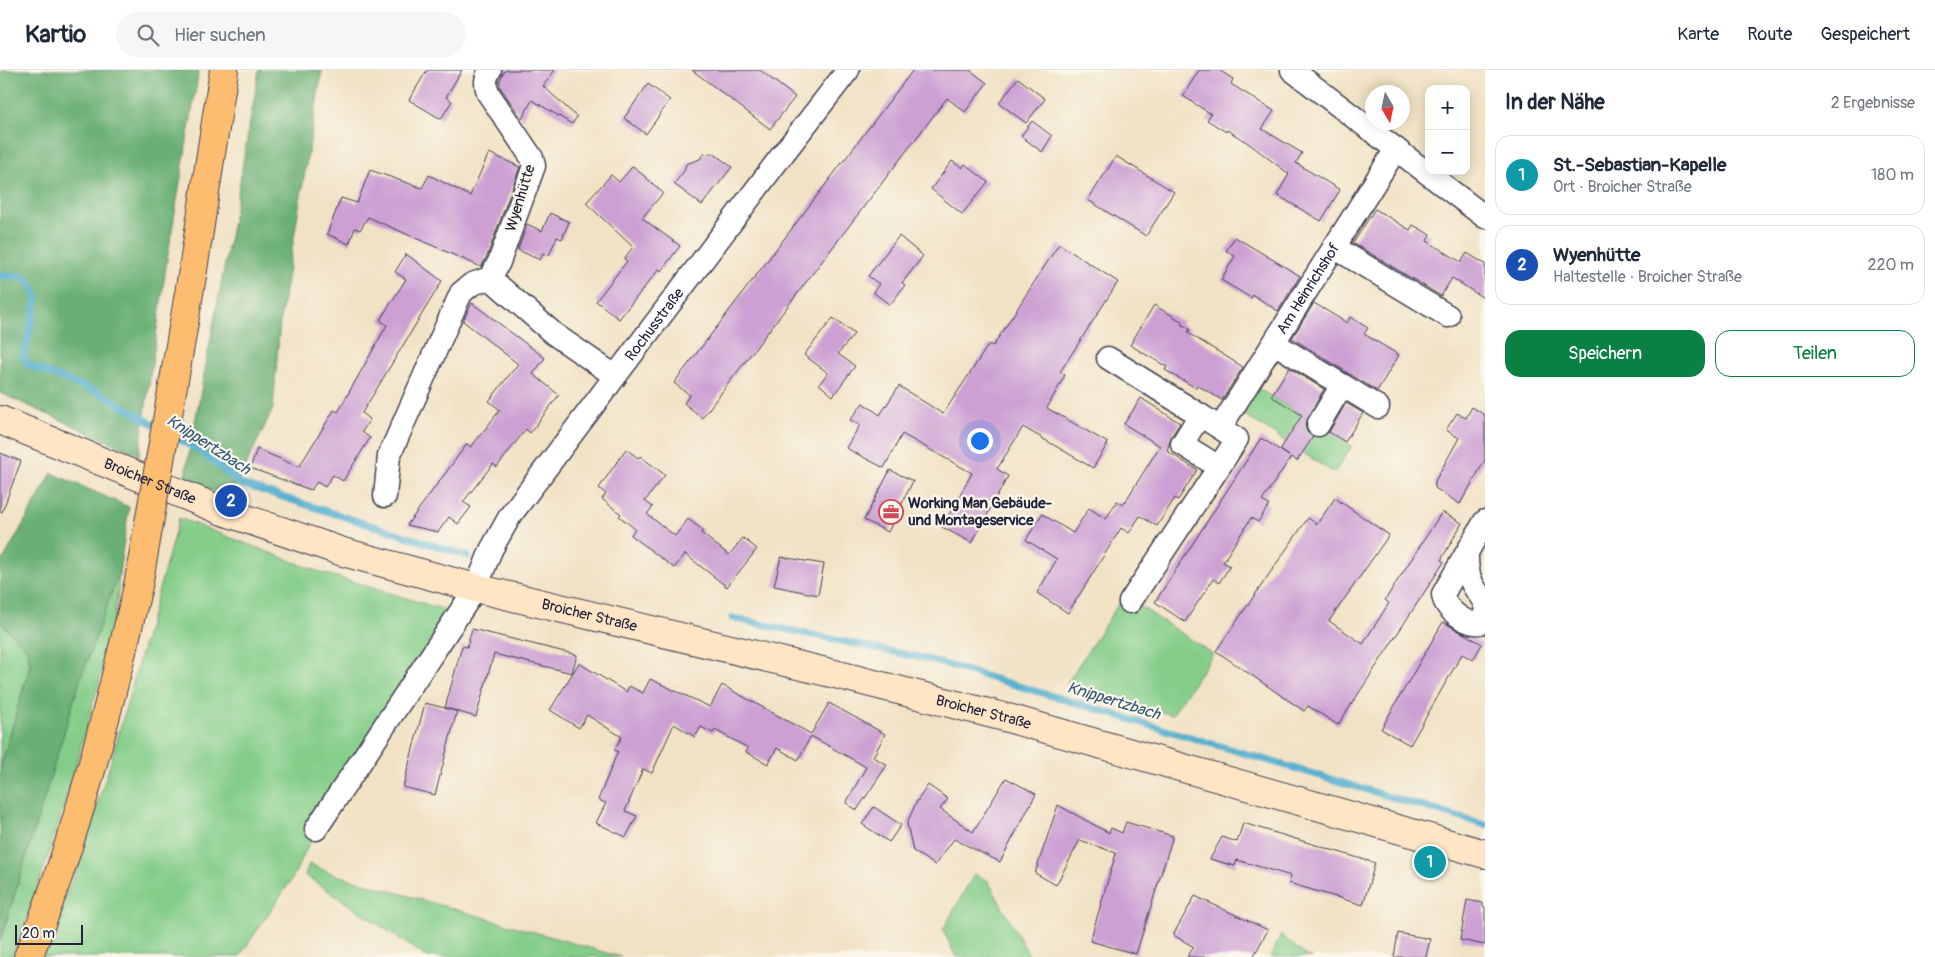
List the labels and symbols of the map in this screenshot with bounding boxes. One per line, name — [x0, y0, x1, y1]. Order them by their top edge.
north arrow — [1365, 85, 1410, 130]
street label: Wyenhütte — [501, 162, 540, 234]
street label: Am Heinrichshof — [1273, 240, 1344, 338]
street label: Rochusstraße — [621, 284, 689, 365]
water label: Knippertzbach — [163, 410, 255, 480]
your location — [967, 428, 993, 454]
street label: Broicher Straße — [101, 454, 199, 509]
pin: 2 — [215, 482, 247, 520]
place label: Working Man Gebäude- und Montageservice — [908, 494, 1053, 530]
office icon: Working Man Gebäude- und Montageservice — [878, 499, 904, 525]
street label: Broicher Straße — [539, 595, 640, 636]
water label: Knippertzbach — [1065, 677, 1164, 725]
street label: Broicher Straße — [934, 691, 1034, 734]
pin: 1 — [1414, 843, 1446, 881]
scale bar — [15, 922, 82, 945]

